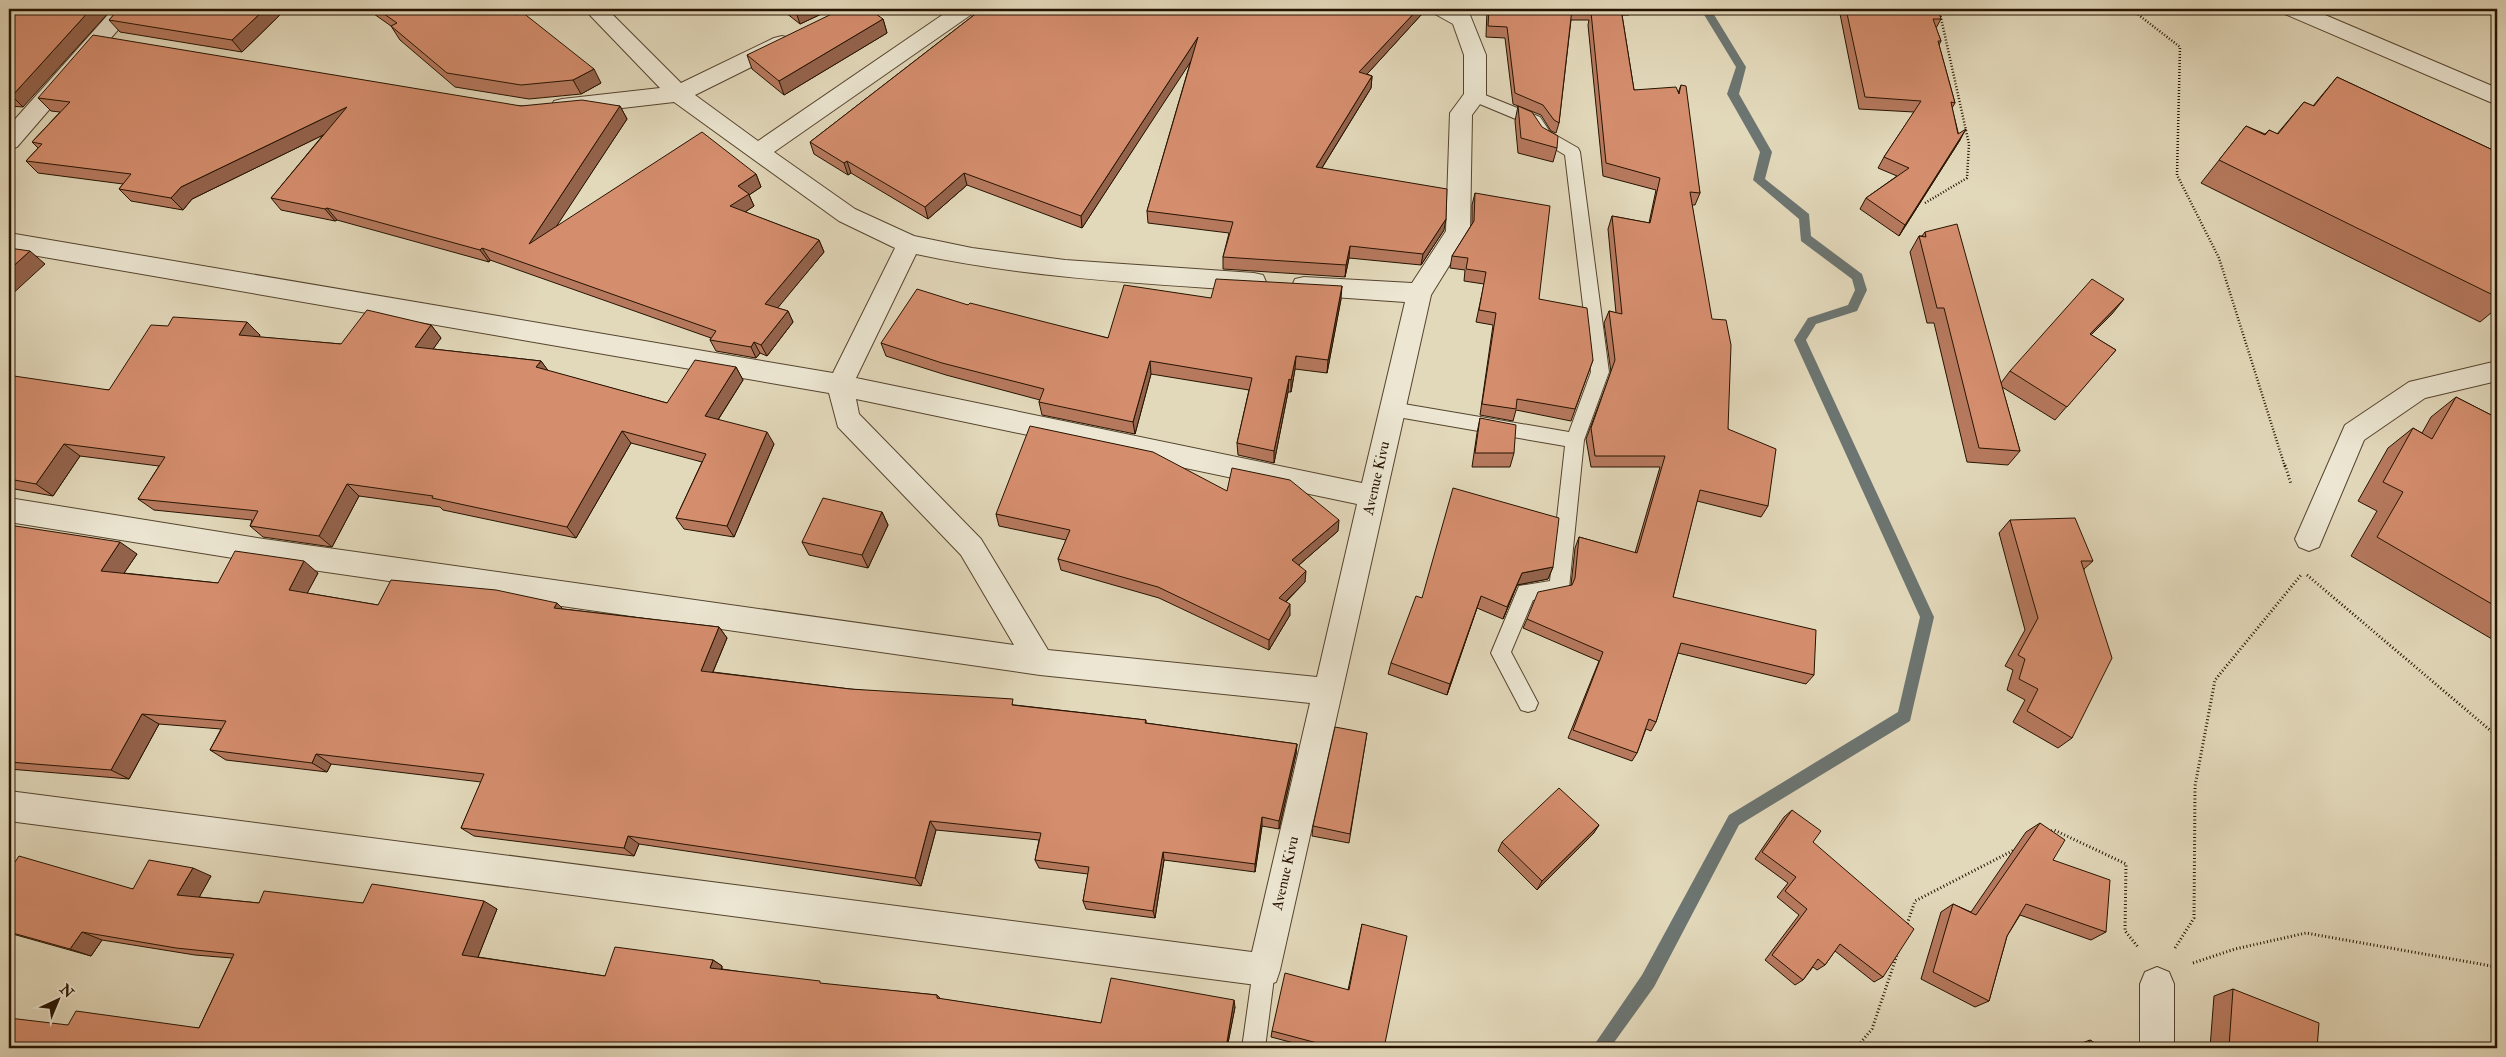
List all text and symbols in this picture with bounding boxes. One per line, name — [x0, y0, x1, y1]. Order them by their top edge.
street label: Avenue Kivu — [1359, 439, 1394, 518]
street label: Avenue Kivu — [1268, 834, 1303, 913]
north arrow — [32, 974, 82, 1024]
text: N — [56, 980, 77, 1002]

